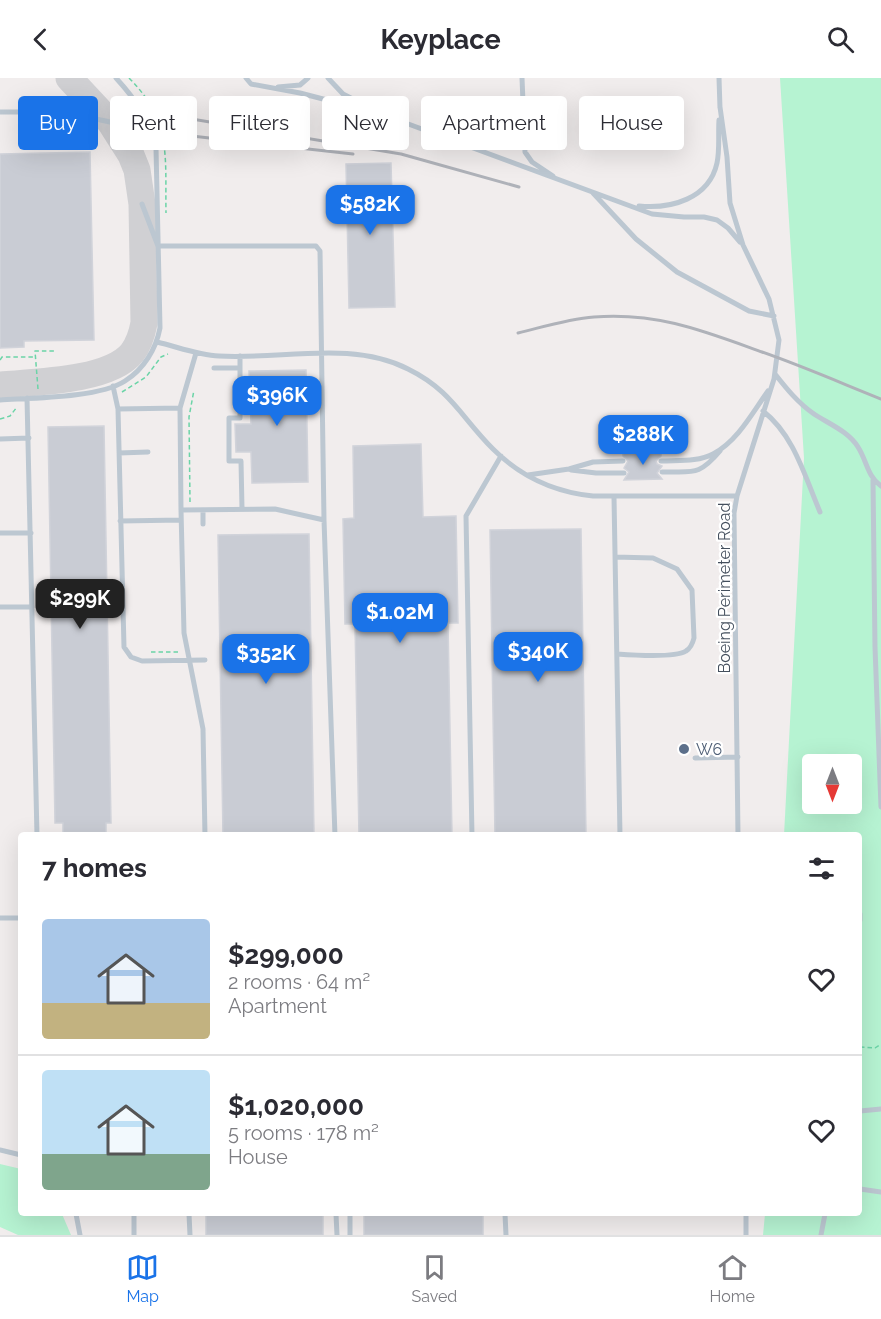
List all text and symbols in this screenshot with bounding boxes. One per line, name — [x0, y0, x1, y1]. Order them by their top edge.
icon: back — [24, 23, 57, 56]
icon: search — [824, 23, 857, 56]
text: Keyplace — [380, 24, 501, 55]
chip: Buy — [18, 96, 98, 150]
chip: Rent — [110, 96, 197, 150]
chip: Filters — [209, 96, 310, 150]
chip: New — [322, 96, 409, 150]
chip: Apartment — [421, 96, 567, 150]
chip: House — [579, 96, 684, 150]
pin: $582K — [328, 185, 412, 236]
text: $582K — [340, 192, 400, 216]
pin: $396K — [235, 376, 319, 427]
text: $396K — [246, 383, 308, 407]
pin: $288K — [601, 415, 685, 466]
text: $288K — [612, 422, 674, 446]
street label: Boeing Perimeter Road — [715, 502, 734, 673]
pin: $299K — [38, 579, 122, 630]
text: $299K — [50, 586, 110, 610]
pin: $1.02M — [351, 593, 449, 644]
text: $1.02M — [366, 600, 434, 624]
pin: $340K — [496, 632, 580, 683]
pin: $352K — [224, 634, 308, 685]
text: $340K — [508, 639, 568, 663]
text: $352K — [236, 641, 296, 665]
place label: W6 — [696, 740, 722, 759]
marker: W6 — [677, 742, 691, 756]
north arrow — [802, 754, 862, 814]
map controls — [802, 754, 862, 814]
icon: filters — [805, 852, 838, 885]
text: 7 homes — [42, 853, 147, 883]
text: $299,000 — [228, 940, 344, 970]
icon: home — [90, 943, 162, 1015]
icon: heart — [805, 963, 838, 996]
text: 2 rooms · 64 m² — [228, 970, 370, 994]
text: Apartment — [228, 994, 327, 1018]
text: $1,020,000 — [228, 1091, 364, 1121]
icon: home — [90, 1094, 162, 1166]
icon: heart — [805, 1114, 838, 1147]
text: 5 rooms · 178 m² — [228, 1121, 379, 1145]
text: House — [228, 1145, 288, 1169]
tab: Map — [126, 1251, 159, 1306]
tab: Saved — [411, 1251, 457, 1306]
tab: Home — [710, 1251, 755, 1306]

